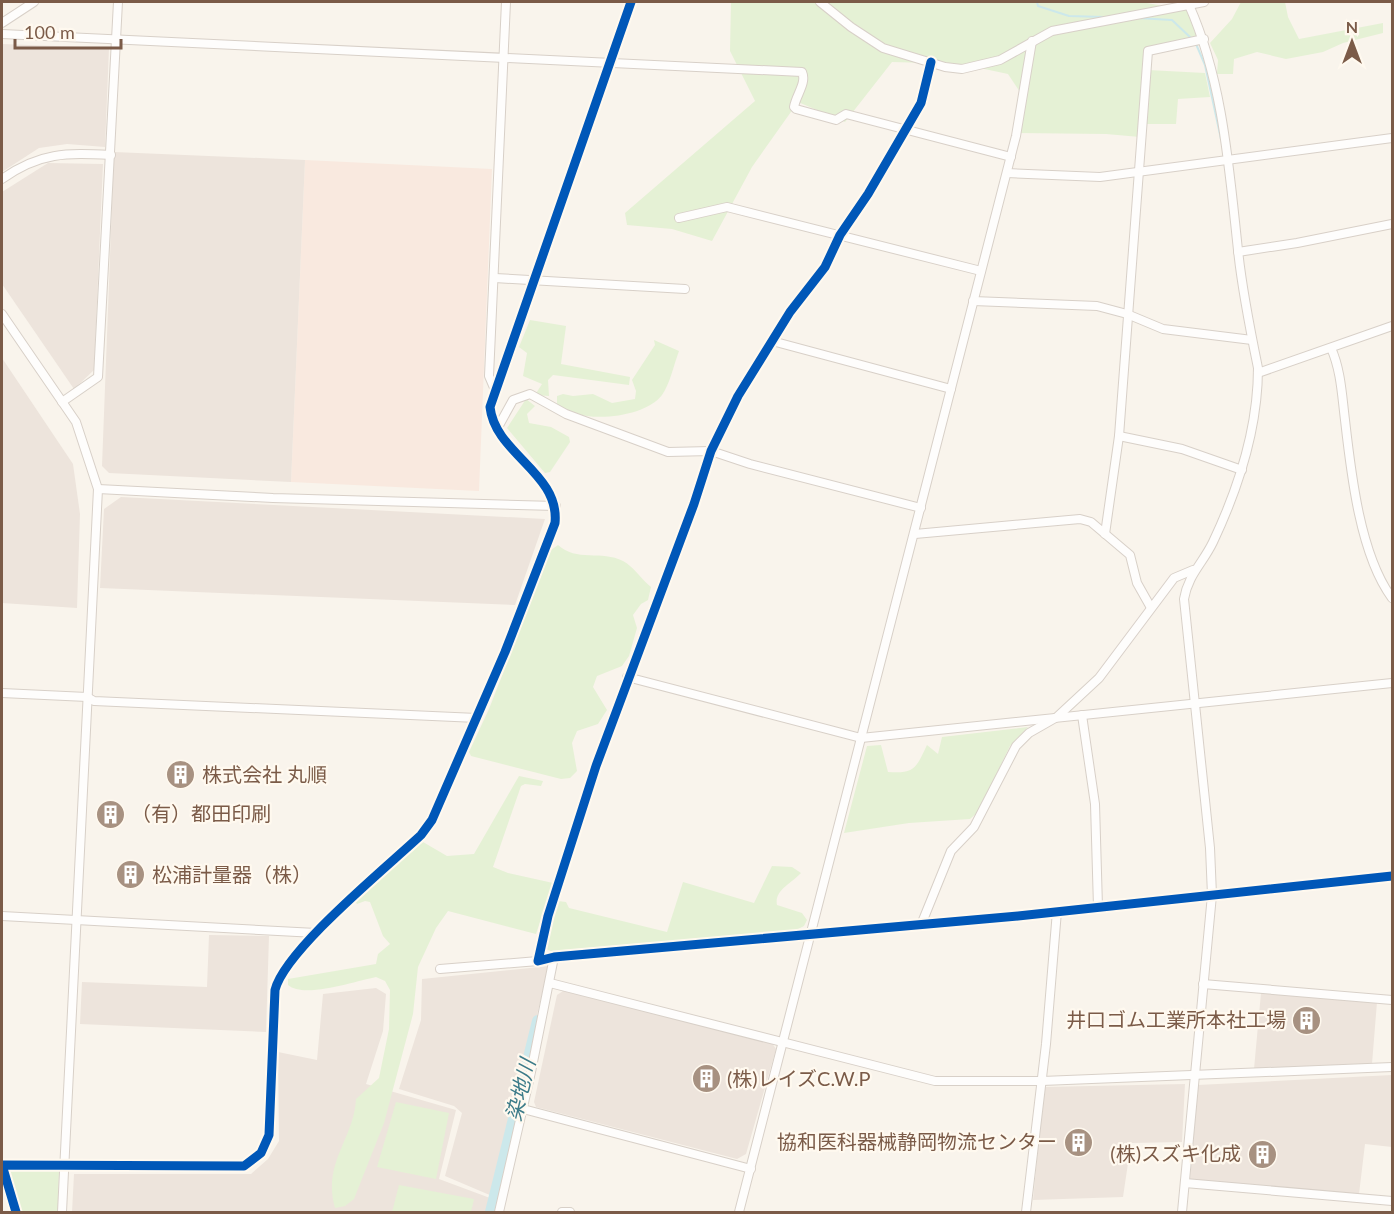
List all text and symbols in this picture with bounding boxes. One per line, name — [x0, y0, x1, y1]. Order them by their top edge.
scale bar — [15, 12, 122, 50]
north arrow — [1322, 12, 1382, 72]
text: N — [1346, 17, 1358, 36]
text: 100 m — [24, 21, 75, 43]
building icon: 株式会社 丸順 — [165, 759, 197, 791]
place label: 株式会社 丸順 — [202, 762, 327, 786]
building icon: （有）都田印刷 — [94, 798, 126, 830]
place label: （有）都田印刷 — [131, 801, 271, 825]
building icon: 松浦計量器（株） — [115, 859, 147, 891]
place label: 松浦計量器（株） — [152, 862, 312, 886]
building icon: 井口ゴム工業所本社工場 — [1291, 1004, 1323, 1036]
place label: 井口ゴム工業所本社工場 — [1066, 1007, 1286, 1031]
water label: 染地川 — [500, 1054, 540, 1123]
building icon: (株)レイズC.W.P — [690, 1063, 722, 1095]
place label: (株)レイズC.W.P — [727, 1066, 870, 1090]
building icon: 協和医科器械静岡物流センター — [1062, 1126, 1094, 1158]
place label: 協和医科器械静岡物流センター — [777, 1129, 1057, 1153]
building icon: (株)スズキ化成 — [1246, 1138, 1278, 1170]
place label: (株)スズキ化成 — [1110, 1141, 1241, 1165]

